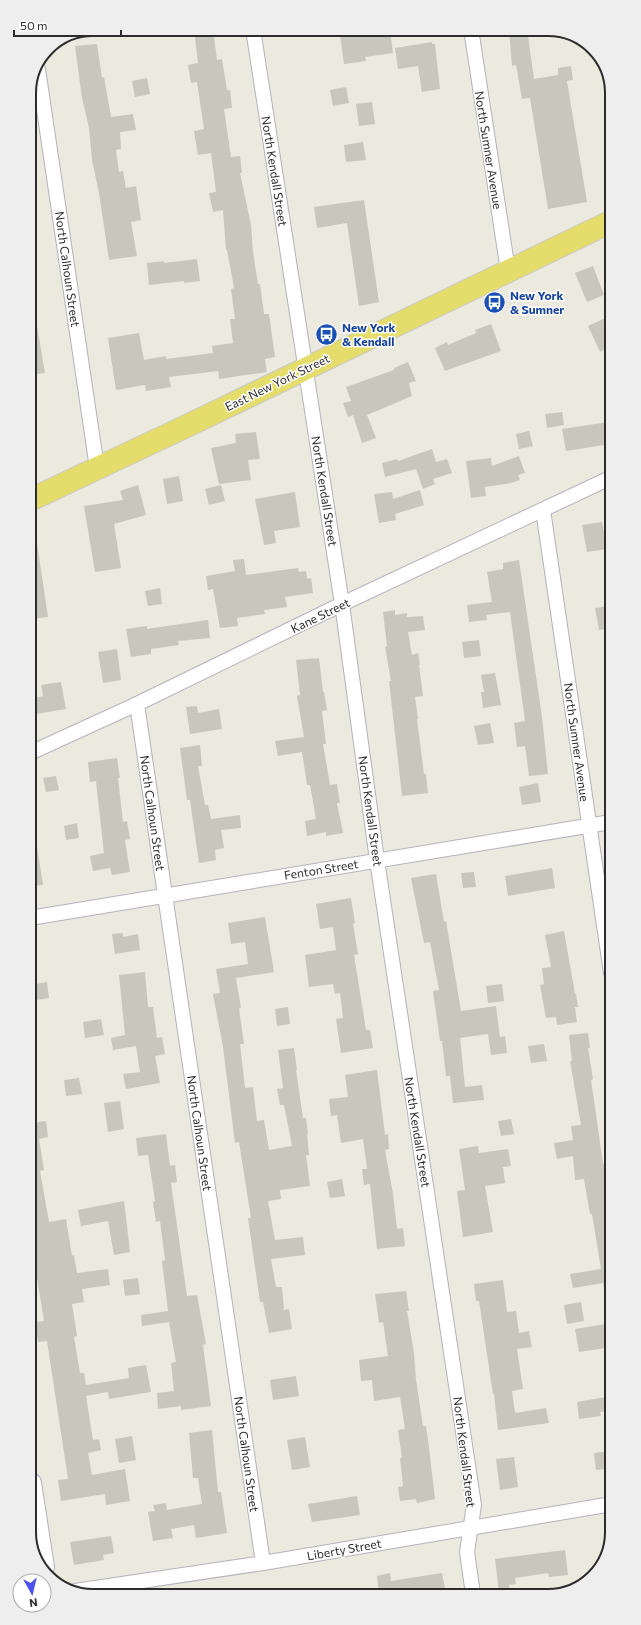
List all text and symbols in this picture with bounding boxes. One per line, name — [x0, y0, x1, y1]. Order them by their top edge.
scale bar — [14, 12, 121, 38]
text: 50 m — [20, 18, 48, 32]
street label: North Sumner Avenue — [473, 90, 505, 210]
street label: North Kendall Street — [259, 115, 291, 227]
street label: North Calhoun Street — [53, 210, 83, 328]
place label: New York & Sumner — [510, 288, 564, 316]
bus stop icon: New York & Sumner — [482, 289, 508, 315]
place label: New York & Kendall — [342, 320, 396, 348]
bus stop icon: New York & Kendall — [313, 321, 339, 347]
street label: East New York Street — [222, 351, 332, 413]
street label: North Kendall Street — [309, 435, 341, 547]
street label: Kane Street — [288, 595, 352, 635]
street label: North Sumner Avenue — [562, 682, 592, 802]
street label: North Calhoun Street — [138, 754, 168, 872]
street label: North Kendall Street — [356, 755, 386, 867]
street label: Fenton Street — [283, 856, 359, 882]
street label: North Calhoun Street — [185, 1074, 215, 1192]
street label: North Kendall Street — [402, 1076, 434, 1188]
street label: North Calhoun Street — [232, 1395, 262, 1513]
street label: North Kendall Street — [451, 1396, 479, 1508]
street label: Liberty Street — [306, 1536, 382, 1562]
north arrow — [12, 1573, 52, 1613]
text: N — [28, 1596, 38, 1610]

